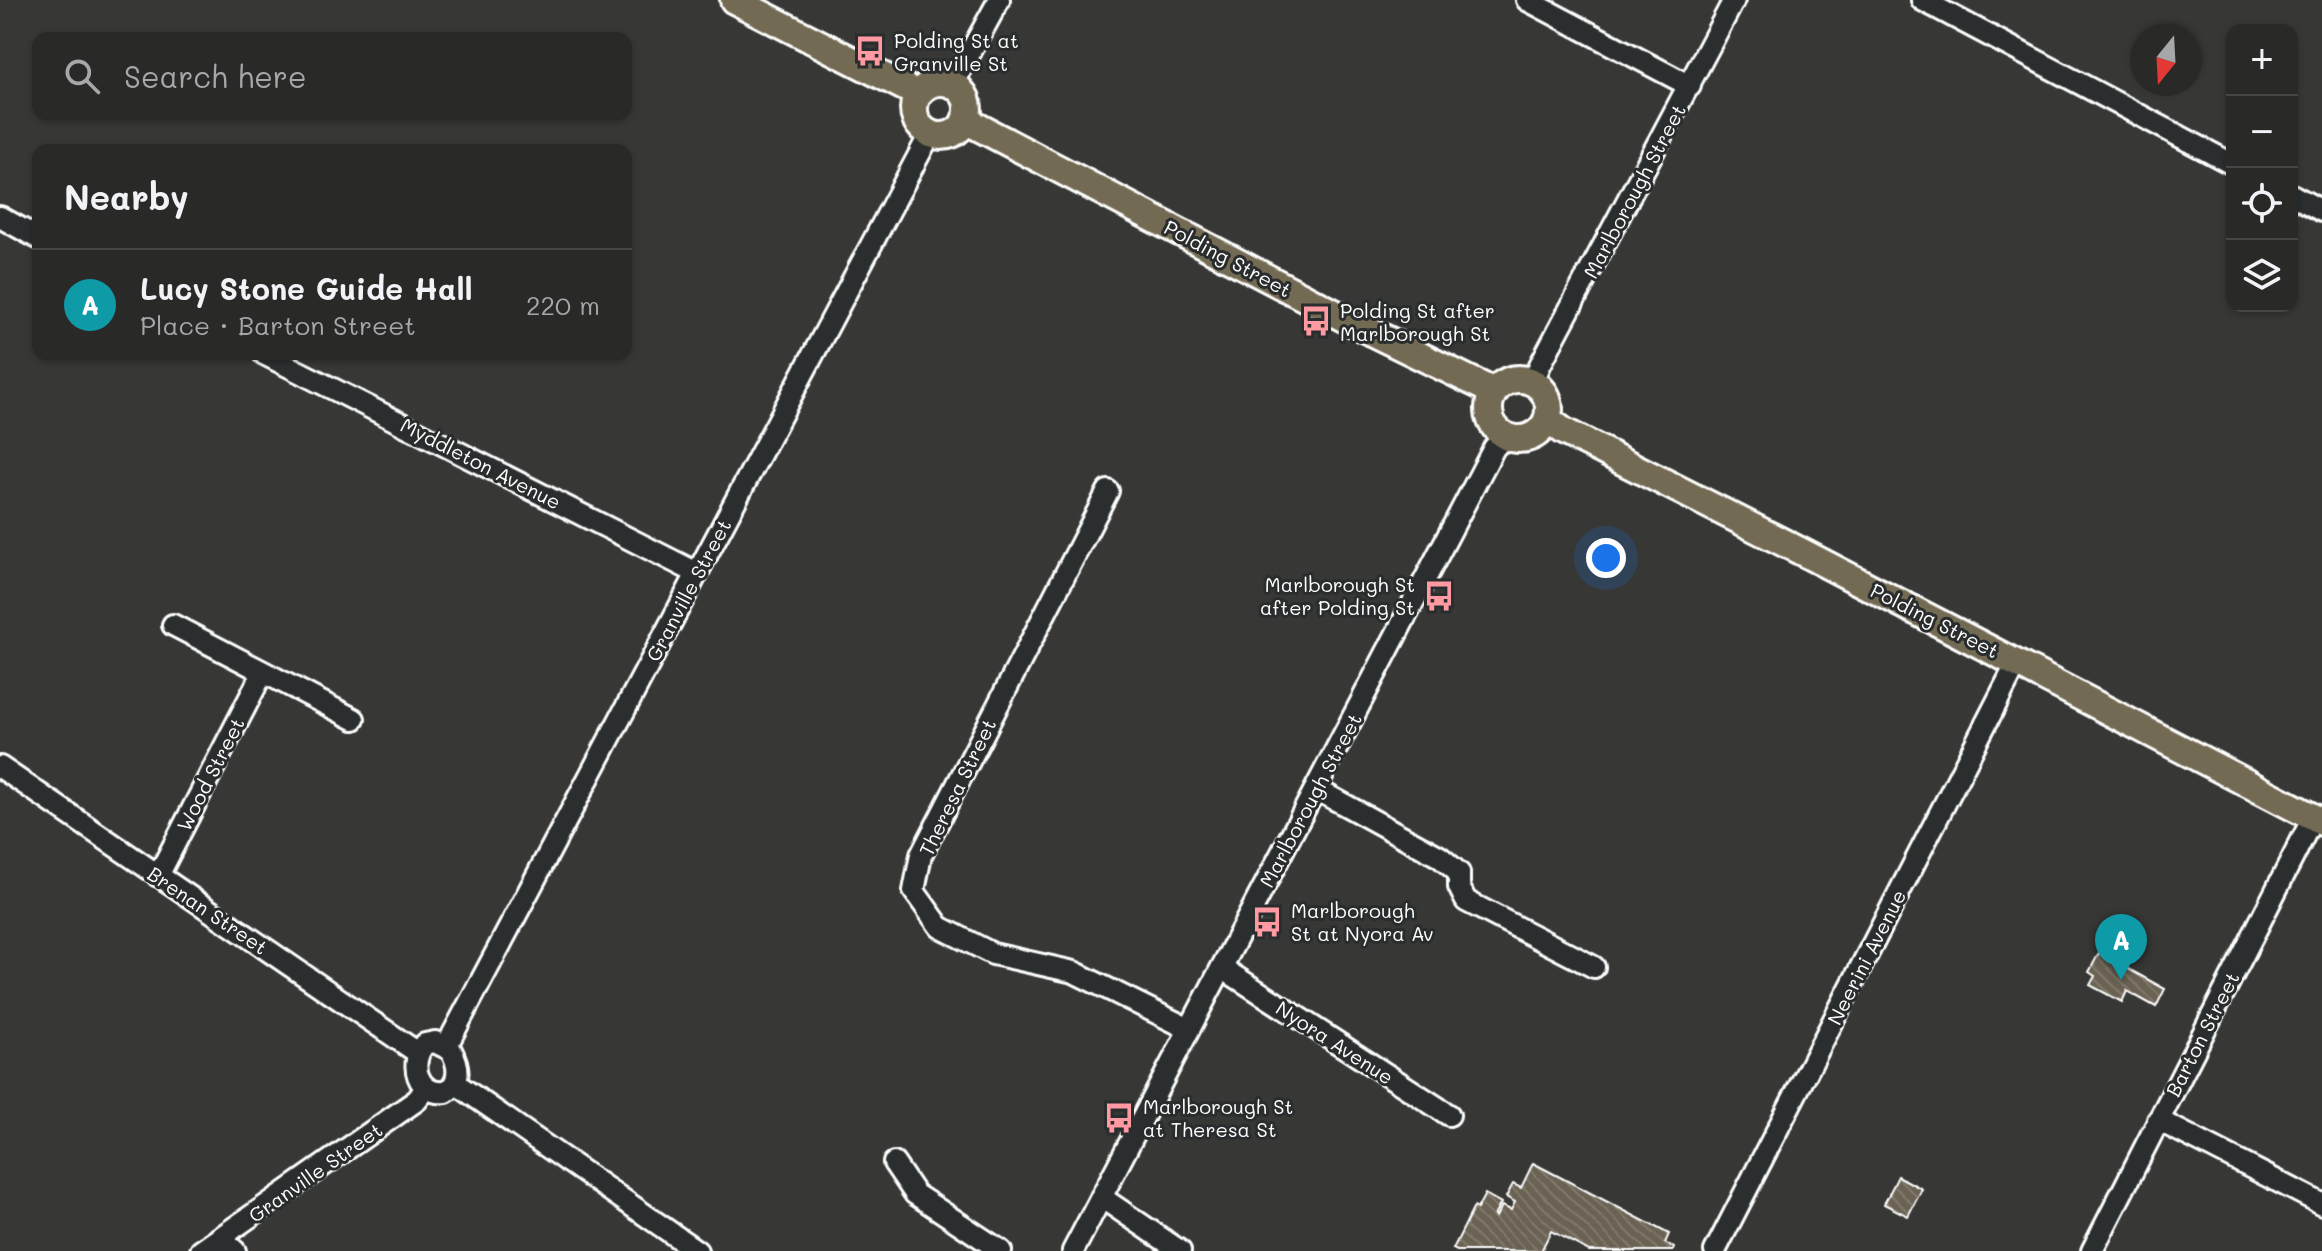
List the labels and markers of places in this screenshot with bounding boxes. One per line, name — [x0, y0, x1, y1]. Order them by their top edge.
place label: Polding St at Granville St — [894, 27, 1019, 76]
bus stop icon: Polding St at Granville St — [853, 34, 887, 68]
place label: Polding St after Marlborough St — [1340, 297, 1495, 346]
bus stop icon: Polding St after Marlborough St — [1299, 304, 1333, 338]
place label: Marlborough St after Polding St — [1260, 571, 1415, 620]
bus stop icon: Marlborough St after Polding St — [1422, 579, 1456, 613]
place label: Marlborough St at Nyora Av — [1291, 897, 1434, 946]
bus stop icon: Marlborough St at Nyora Av — [1250, 905, 1284, 939]
pin: A — [2095, 914, 2147, 980]
place label: Marlborough St at Theresa St — [1143, 1093, 1293, 1142]
bus stop icon: Marlborough St at Theresa St — [1102, 1101, 1136, 1135]

